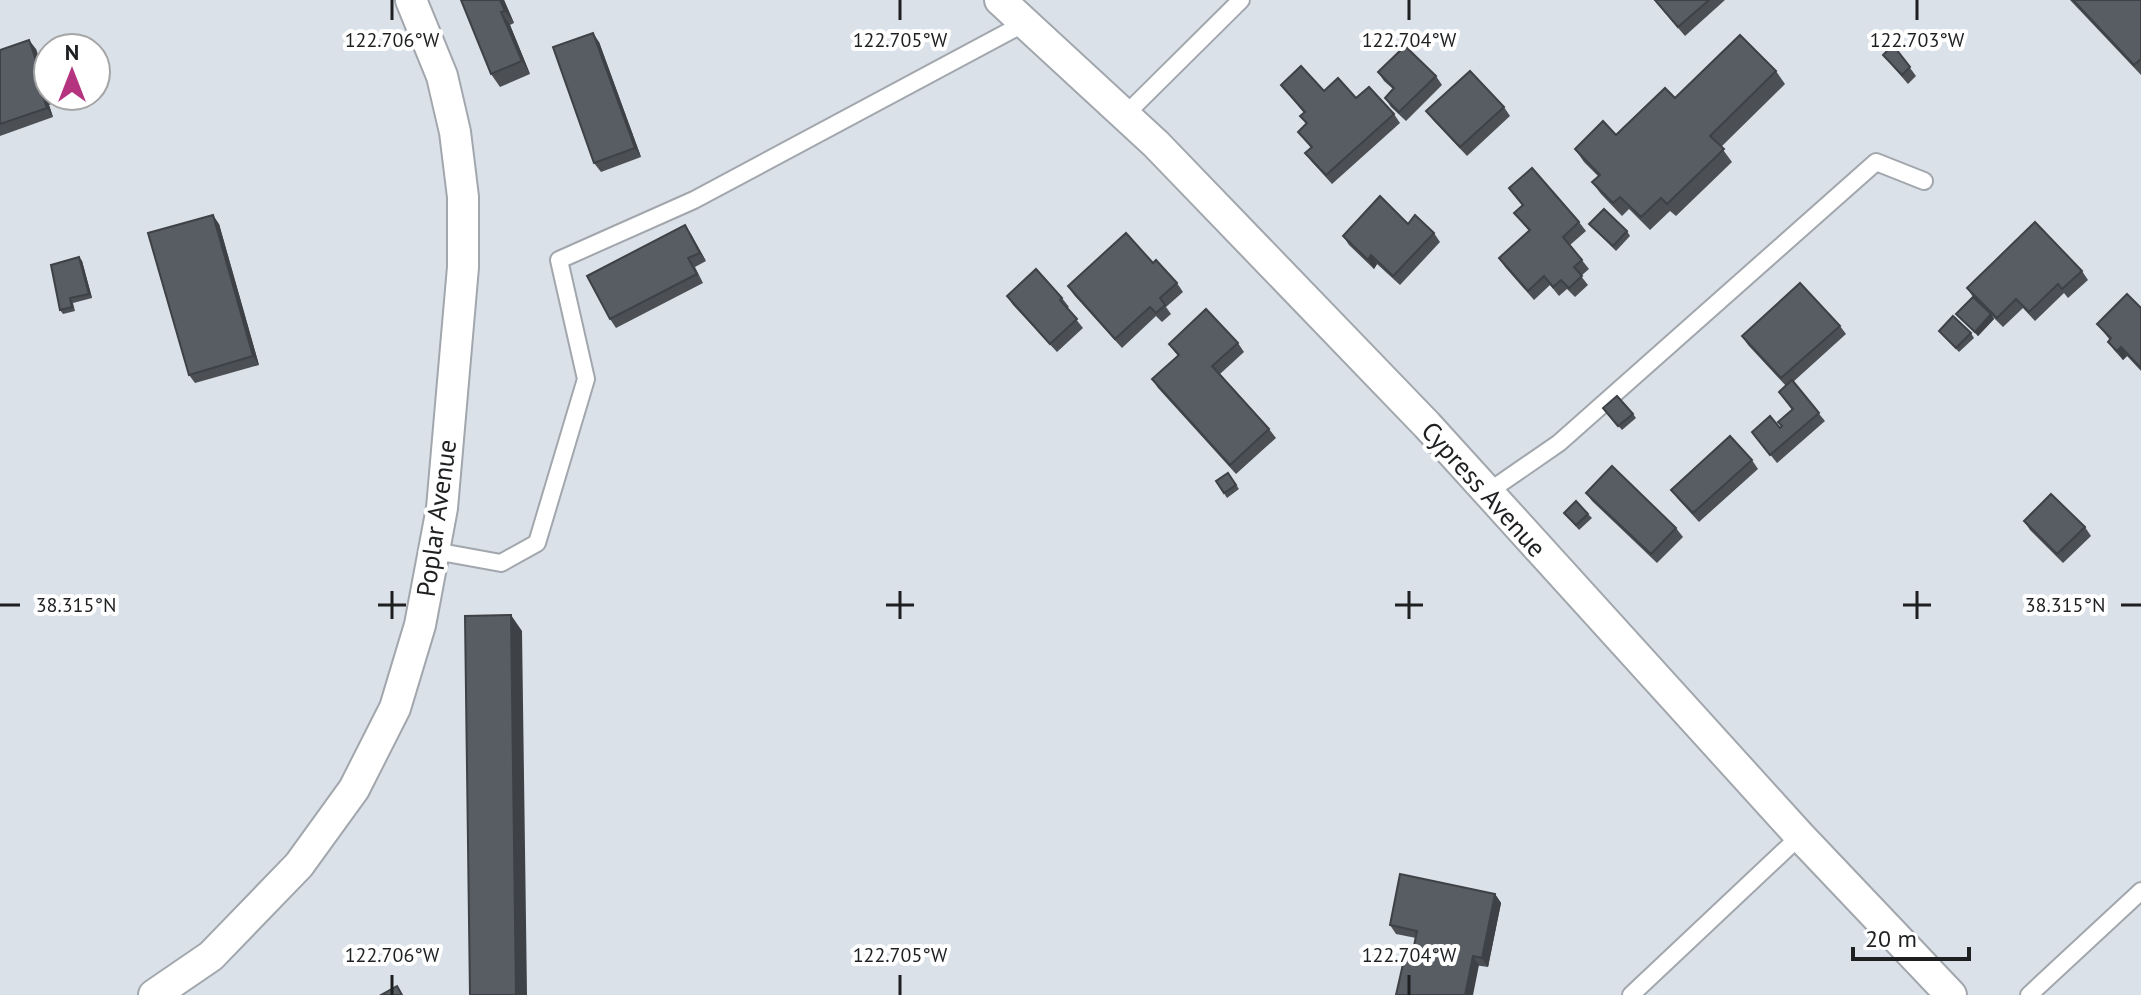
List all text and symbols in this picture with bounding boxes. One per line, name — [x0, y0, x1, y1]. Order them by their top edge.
text: 122.706°W — [345, 27, 440, 53]
text: 122.705°W — [853, 27, 948, 53]
text: 122.704°W — [1362, 27, 1457, 53]
text: 122.703°W — [1870, 27, 1965, 53]
north arrow — [32, 32, 112, 112]
text: N — [65, 38, 79, 66]
street label: Cypress Avenue — [1414, 414, 1554, 564]
street label: Poplar Avenue — [409, 437, 463, 599]
text: 38.315°N — [36, 592, 116, 618]
text: 38.315°N — [2025, 592, 2105, 618]
scale bar — [1853, 911, 1969, 961]
text: 20 m — [1865, 923, 1917, 954]
text: 122.706°W — [345, 942, 440, 968]
text: 122.705°W — [853, 942, 948, 968]
text: 122.704°W — [1362, 942, 1457, 968]

